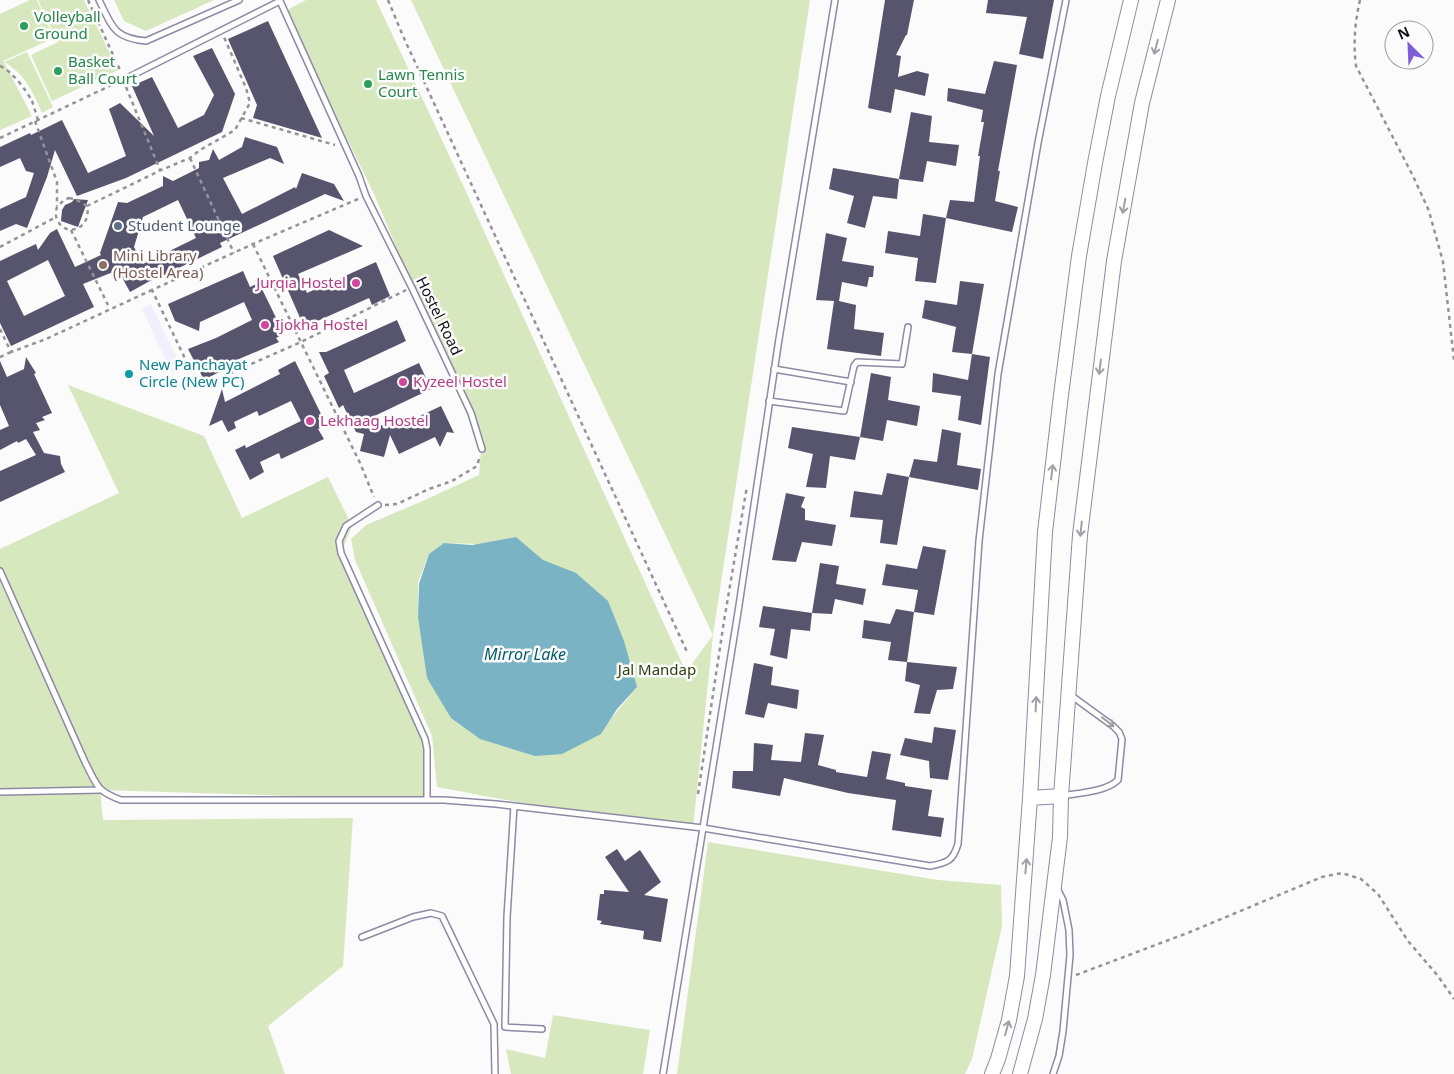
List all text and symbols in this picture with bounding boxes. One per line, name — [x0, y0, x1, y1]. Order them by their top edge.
place label: Volleyball Ground — [34, 6, 101, 43]
marker: Volleyball Ground — [18, 20, 30, 32]
north arrow — [1384, 20, 1434, 70]
text: N — [1394, 22, 1413, 44]
one-way arrow — [1151, 39, 1160, 55]
place label: Basket Ball Court — [68, 51, 138, 88]
place label: Lawn Tennis Court — [378, 64, 465, 101]
marker: Basket Ball Court — [52, 65, 64, 77]
marker: Lawn Tennis Court — [362, 78, 374, 90]
one-way arrow — [1118, 198, 1128, 214]
place label: Student Lounge — [128, 215, 240, 235]
marker: Student Lounge — [112, 220, 124, 232]
place label: Mini Library (Hostel Area) — [113, 245, 203, 282]
marker: Mini Library (Hostel Area) — [97, 259, 109, 271]
place label: Jurqia Hostel — [254, 272, 346, 292]
street label: Hostel Road — [412, 273, 468, 358]
marker: Jurqia Hostel — [350, 277, 362, 289]
place label: Ijokha Hostel — [275, 314, 368, 334]
marker: Ijokha Hostel — [259, 319, 271, 331]
place label: New Panchayat Circle (New PC) — [139, 354, 248, 391]
one-way arrow — [1095, 359, 1105, 375]
marker: New Panchayat Circle (New PC) — [123, 368, 135, 380]
place label: Kyzeel Hostel — [413, 371, 507, 391]
marker: Kyzeel Hostel — [397, 376, 409, 388]
place label: Lekhaag Hostel — [320, 410, 429, 430]
marker: Lekhaag Hostel — [304, 415, 316, 427]
one-way arrow — [1047, 465, 1057, 481]
one-way arrow — [1076, 520, 1086, 536]
water label: Mirror Lake — [484, 643, 566, 665]
park label: Jal Mandap — [616, 659, 696, 679]
one-way arrow — [1031, 697, 1040, 713]
one-way arrow — [1101, 717, 1114, 728]
one-way arrow — [1021, 859, 1030, 875]
one-way arrow — [1002, 1020, 1012, 1036]

